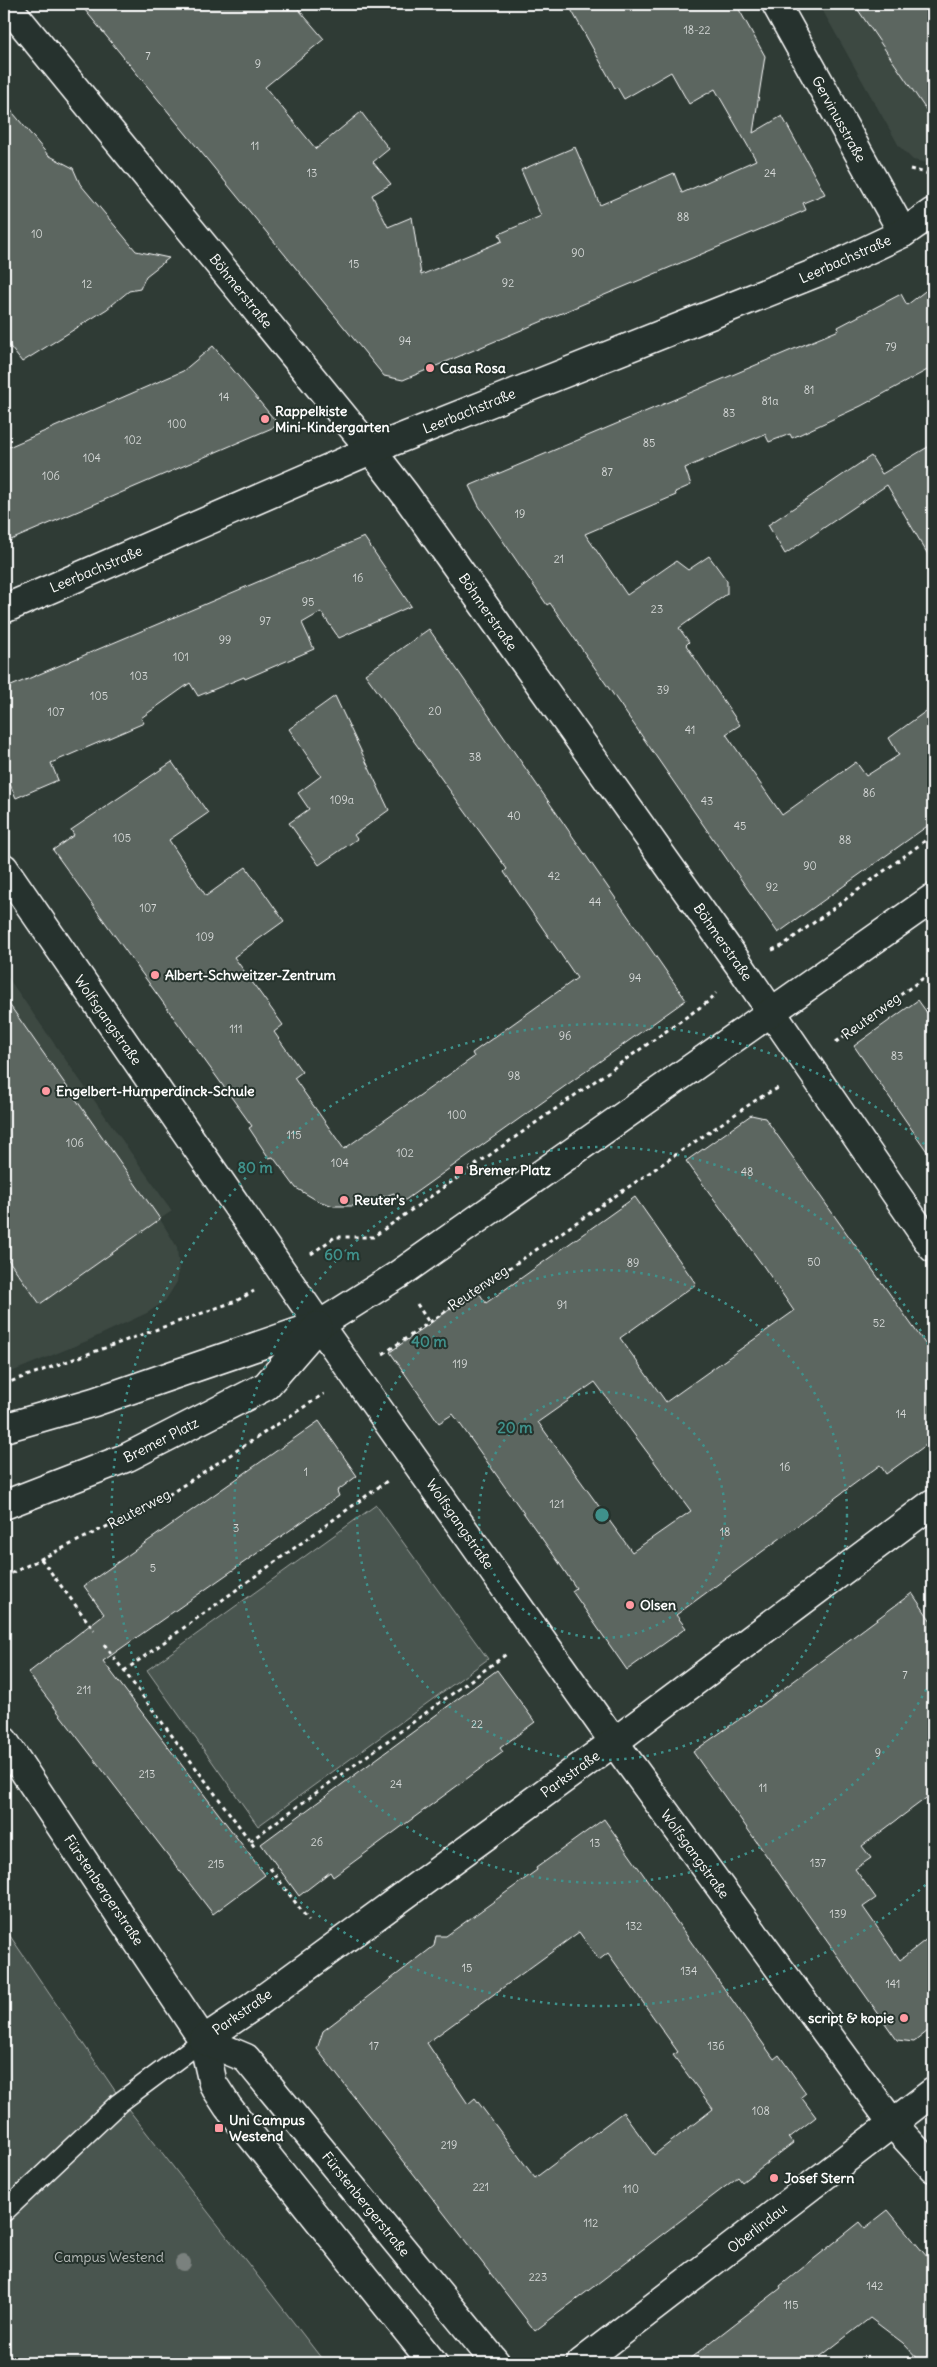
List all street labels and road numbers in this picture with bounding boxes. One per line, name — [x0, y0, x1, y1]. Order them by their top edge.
street label: Gervinusstraße — [808, 73, 870, 165]
street label: Leerbachstraße — [796, 231, 894, 287]
street label: Böhmerstraße — [206, 250, 276, 332]
street label: Leerbachstraße — [420, 384, 518, 438]
street label: Leerbachstraße — [47, 541, 145, 597]
street label: Böhmerstraße — [455, 570, 521, 654]
street label: Böhmerstraße — [690, 900, 756, 984]
street label: Wolfsgangstraße — [70, 972, 146, 1068]
street label: Reuterweg — [838, 989, 904, 1043]
street label: Reuterweg — [445, 1261, 511, 1315]
street label: Bremer Platz — [120, 1413, 202, 1467]
street label: Wolfsgangstraße — [422, 1476, 498, 1572]
street label: Reuterweg — [105, 1485, 173, 1533]
street label: Parkstraße — [537, 1747, 603, 1801]
street label: Wolfsgangstraße — [657, 1806, 733, 1902]
street label: Fürstenbergerstraße — [60, 1831, 148, 1949]
street label: Parkstraße — [209, 1985, 275, 2039]
street label: Fürstenbergerstraße — [318, 2148, 414, 2260]
street label: Oberlindau — [724, 2199, 790, 2257]

